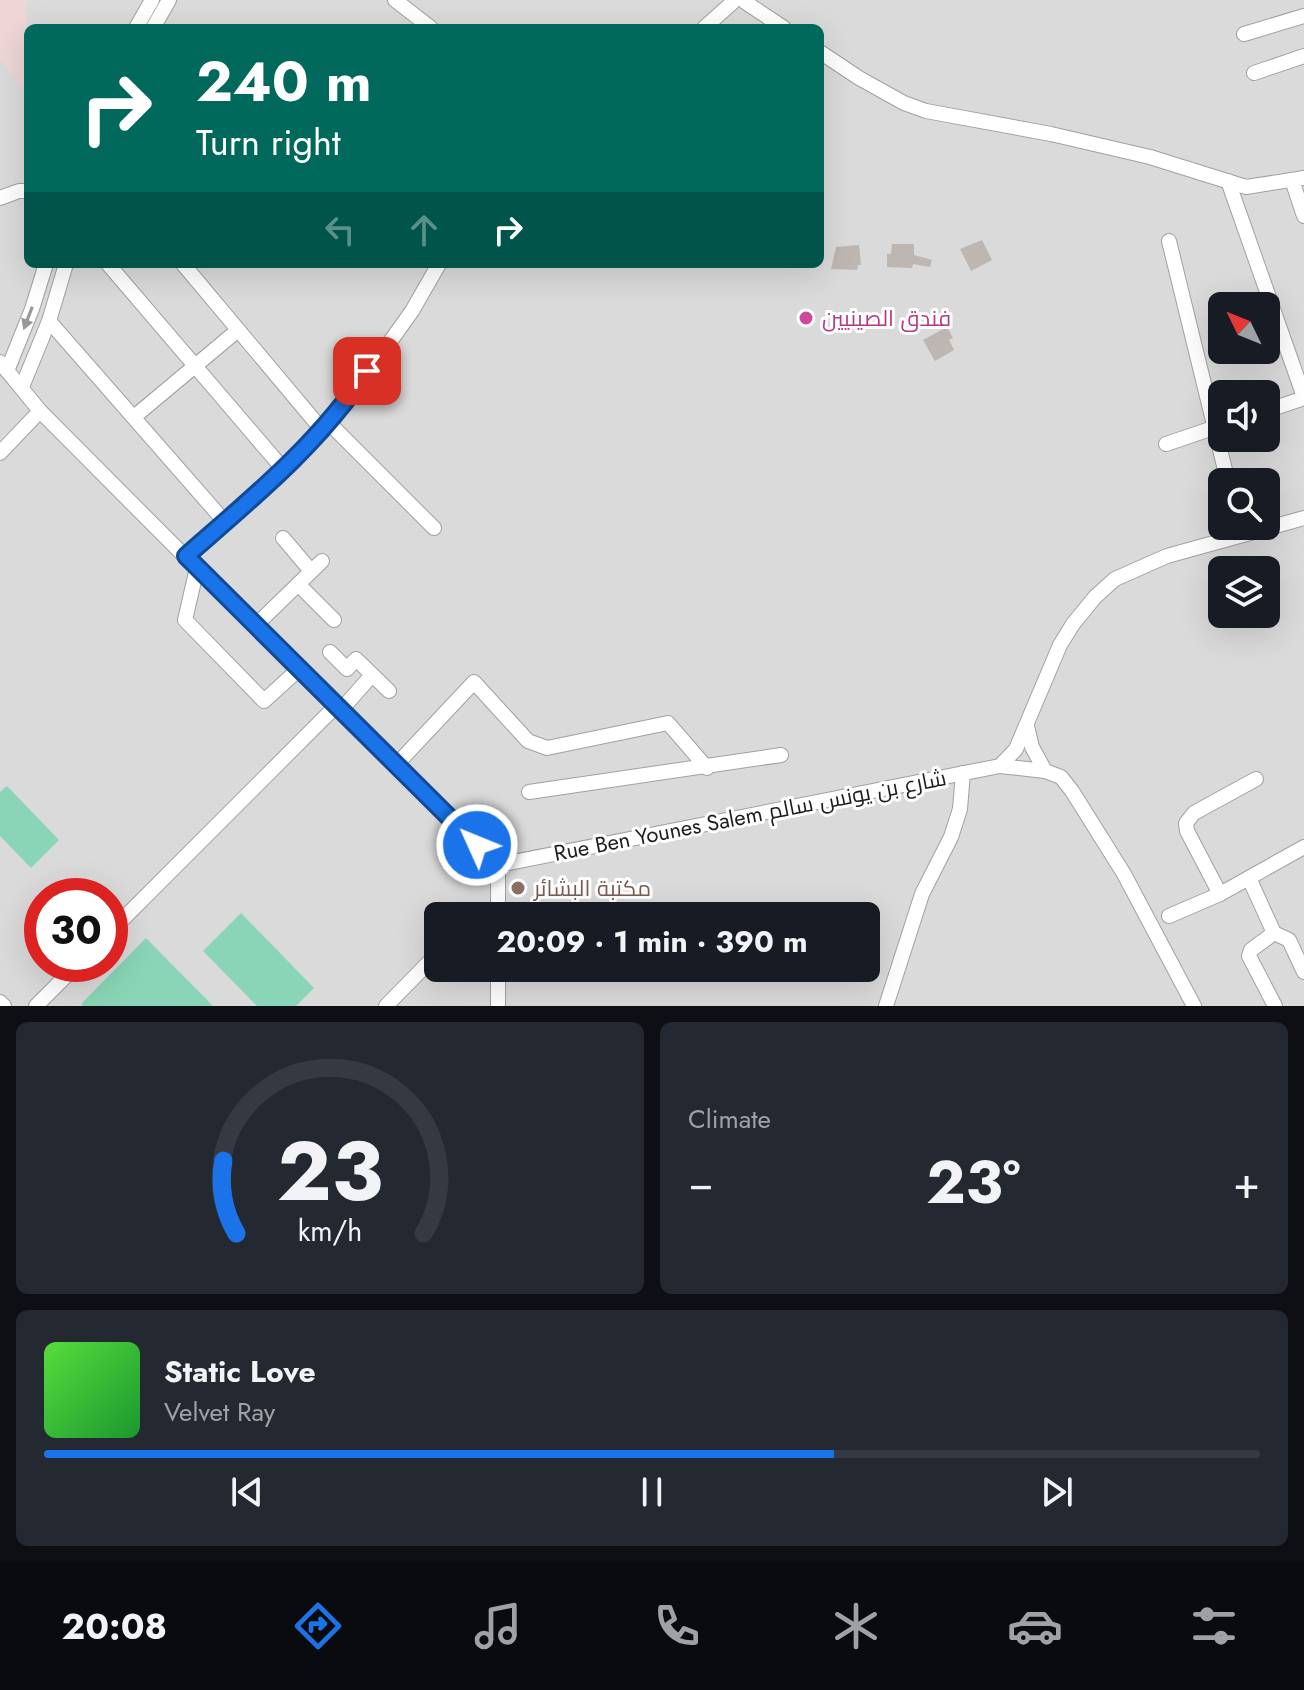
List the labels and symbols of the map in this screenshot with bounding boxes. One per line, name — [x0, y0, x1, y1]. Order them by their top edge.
north arrow — [1208, 292, 1280, 364]
place label: فندق الصينيين — [822, 302, 951, 334]
one-way arrow — [21, 306, 34, 330]
marker: فندق الصينيين — [797, 309, 815, 327]
pin — [333, 337, 401, 405]
street label: Rue Ben Younes Salem شارع بن يونس سالم — [551, 761, 949, 869]
position arrow — [435, 803, 519, 887]
place label: مكتبة البشائر — [532, 872, 651, 904]
speed limit sign: 30 — [24, 878, 128, 982]
marker: مكتبة البشائر — [509, 879, 527, 897]

